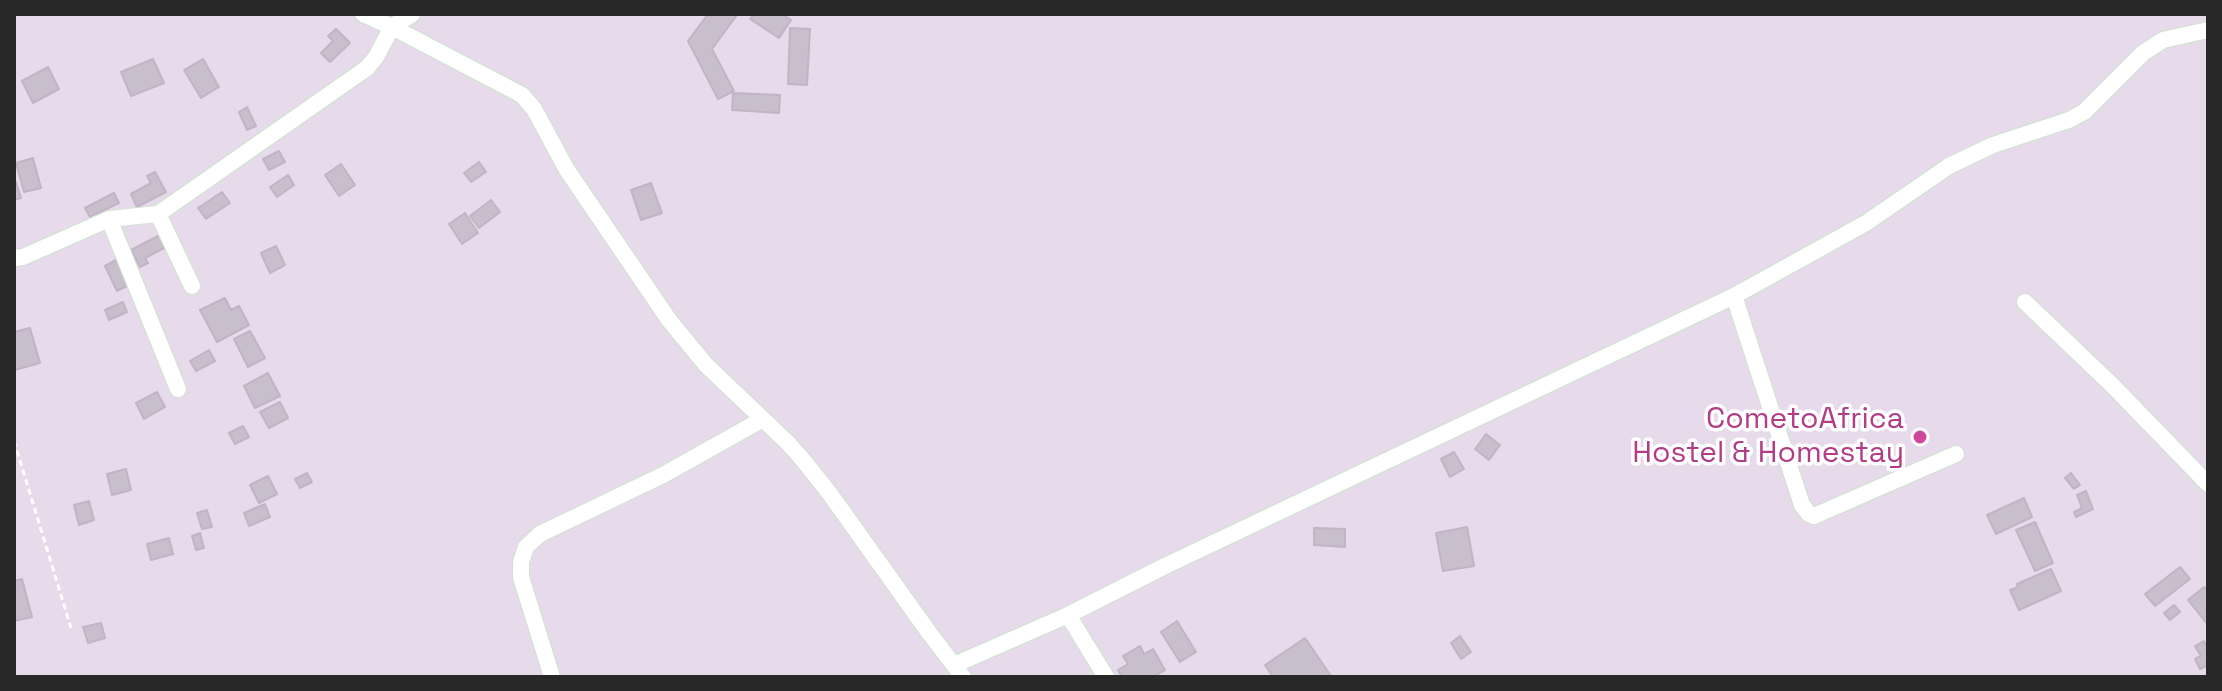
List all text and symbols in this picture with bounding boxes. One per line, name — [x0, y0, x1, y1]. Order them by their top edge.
place label: CometoAfrica Hostel & Homestay — [1632, 402, 1904, 472]
marker: CometoAfrica Hostel & Homestay — [1911, 428, 1929, 446]

